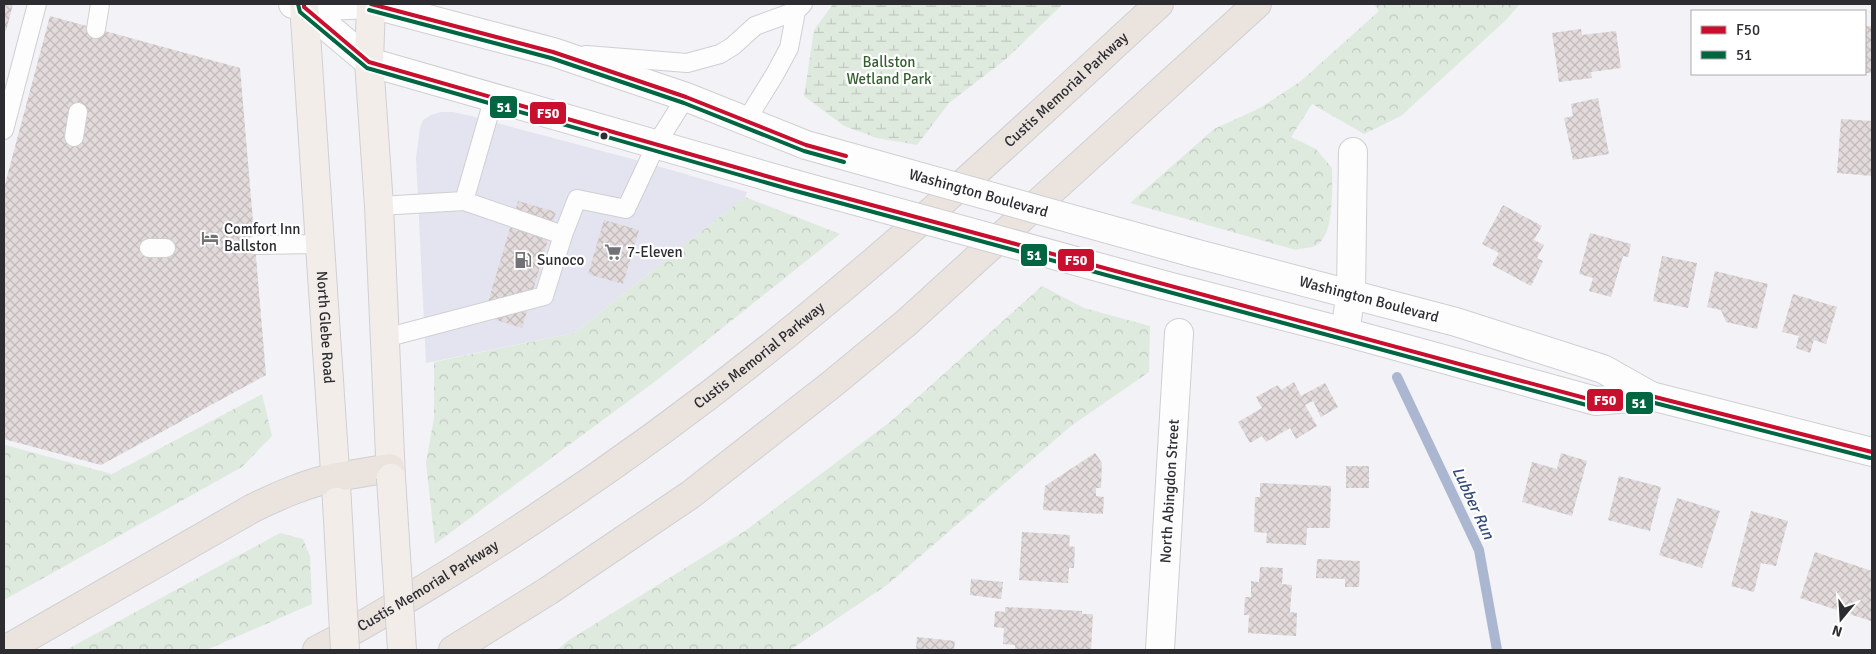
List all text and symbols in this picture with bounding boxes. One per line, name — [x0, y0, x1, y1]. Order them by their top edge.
legend — [1691, 10, 1866, 75]
text: F50 — [1736, 21, 1760, 39]
street label: Custis Memorial Parkway — [1000, 28, 1132, 151]
text: 51 — [1736, 46, 1752, 64]
park label: Ballston Wetland Park — [846, 53, 932, 88]
line badge: 51 — [489, 95, 518, 119]
text: 51 — [496, 99, 512, 116]
line badge: F50 — [529, 101, 567, 125]
text: F50 — [537, 105, 560, 122]
unlabelled marker — [599, 131, 609, 141]
street label: Washington Boulevard — [907, 165, 1050, 221]
place label: Comfort Inn Ballston — [224, 220, 301, 255]
hotel icon: Comfort Inn Ballston — [200, 228, 220, 248]
supermarket icon: 7-Eleven — [603, 242, 623, 262]
place label: 7-Eleven — [627, 243, 683, 261]
line badge: 51 — [1020, 243, 1048, 267]
text: 51 — [1026, 247, 1042, 264]
line badge: F50 — [1057, 248, 1095, 272]
fuel station icon: Sunoco — [513, 250, 533, 270]
place label: Sunoco — [537, 251, 585, 269]
text: F50 — [1065, 252, 1088, 269]
street label: North Glebe Road — [313, 270, 338, 384]
street label: Washington Boulevard — [1297, 272, 1441, 326]
street label: Custis Memorial Parkway — [690, 298, 828, 413]
line badge: F50 — [1586, 388, 1624, 412]
line badge: 51 — [1625, 391, 1654, 415]
text: F50 — [1594, 392, 1617, 409]
text: 51 — [1631, 395, 1647, 412]
street label: North Abingdon Street — [1156, 419, 1183, 564]
water label: Lubber Run — [1448, 464, 1499, 544]
street label: Custis Memorial Parkway — [354, 536, 502, 635]
north arrow — [1816, 594, 1866, 644]
text: N — [1830, 621, 1844, 640]

